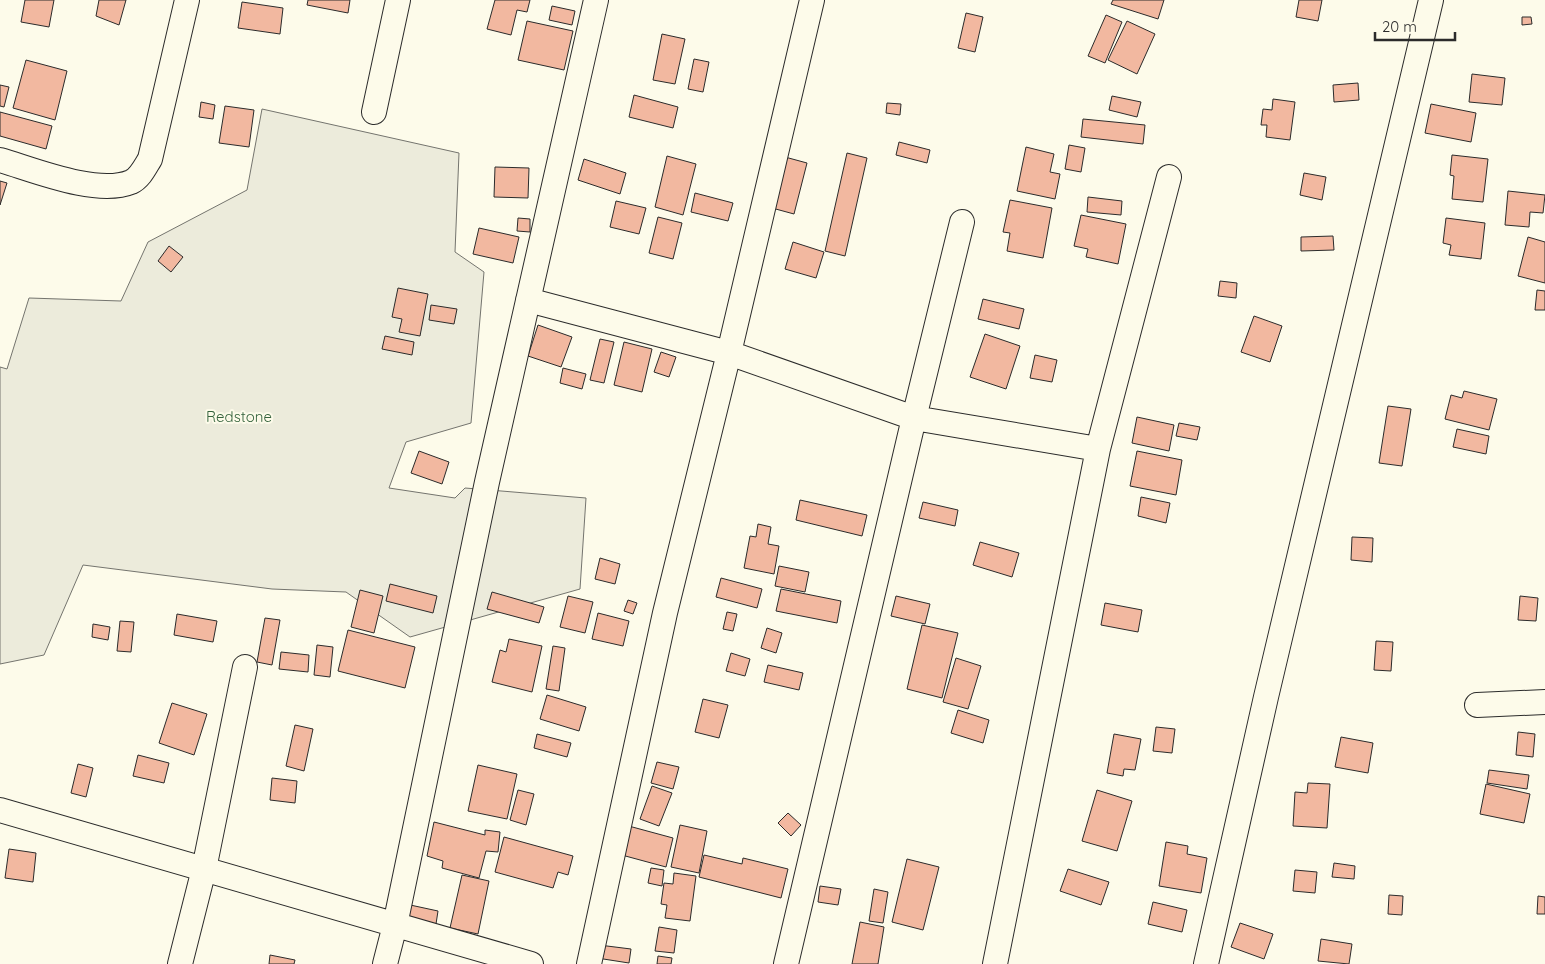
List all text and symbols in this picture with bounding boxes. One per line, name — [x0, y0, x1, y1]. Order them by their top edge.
scale bar — [1375, 10, 1455, 42]
text: 20 m — [1382, 17, 1417, 36]
park label: Redstone — [206, 407, 272, 426]

